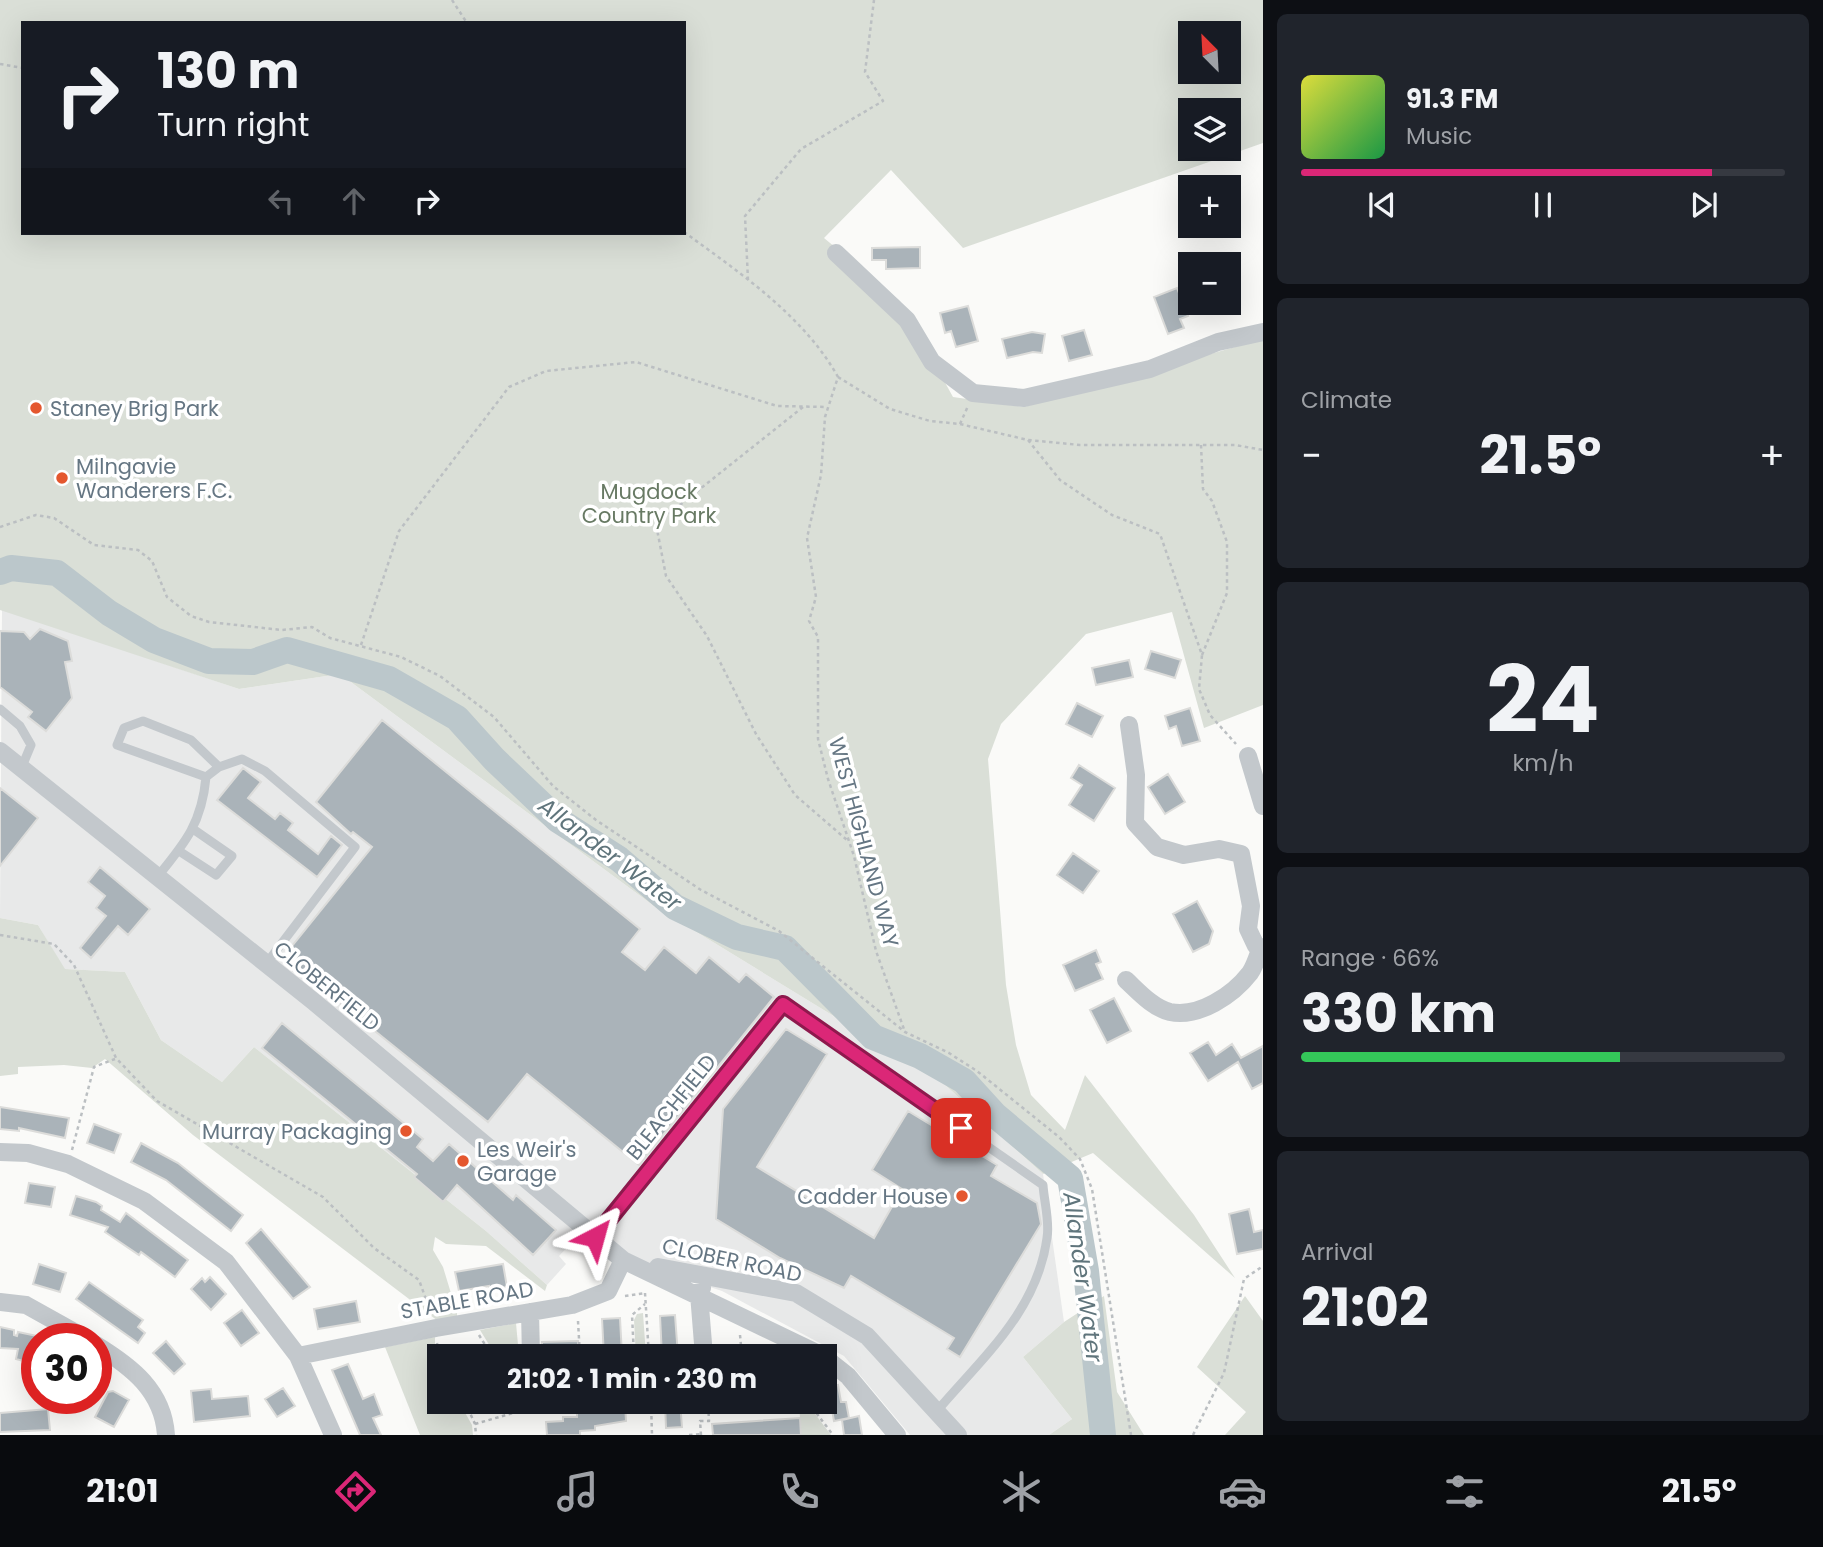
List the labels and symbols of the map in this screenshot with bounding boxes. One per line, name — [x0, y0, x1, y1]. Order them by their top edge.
north arrow — [1178, 21, 1241, 84]
place label: Staney Brig Park — [50, 394, 219, 423]
marker: Staney Brig Park — [28, 400, 44, 416]
place label: Milngavie Wanderers F.C. — [76, 452, 232, 505]
marker: Milngavie Wanderers F.C. — [54, 470, 70, 486]
park label: Mugdock Country Park — [582, 477, 716, 530]
street label: WEST HIGHLAND WAY — [822, 734, 906, 950]
water label: Allander Water — [531, 789, 689, 919]
street label: CLOBERFIELD — [268, 934, 386, 1038]
street label: BLEACHFIELD — [619, 1048, 723, 1166]
pin — [931, 1098, 991, 1158]
place label: Murray Packaging — [202, 1117, 392, 1146]
marker: Murray Packaging — [398, 1123, 414, 1139]
place label: Les Weir's Garage — [477, 1135, 576, 1188]
marker: Les Weir's Garage — [455, 1153, 471, 1169]
place label: Cadder House — [797, 1182, 948, 1211]
marker: Cadder House — [954, 1188, 970, 1204]
water label: Allander Water — [1055, 1189, 1111, 1366]
position arrow — [558, 1200, 632, 1274]
street label: CLOBER ROAD — [659, 1231, 805, 1289]
street label: STABLE ROAD — [398, 1274, 536, 1326]
speed limit sign: 30 — [21, 1323, 112, 1414]

